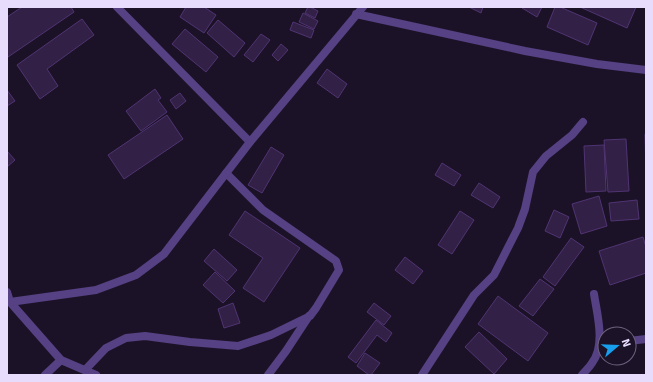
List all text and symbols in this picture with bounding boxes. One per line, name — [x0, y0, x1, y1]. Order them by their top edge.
north arrow — [597, 326, 637, 366]
text: N — [619, 337, 633, 349]

